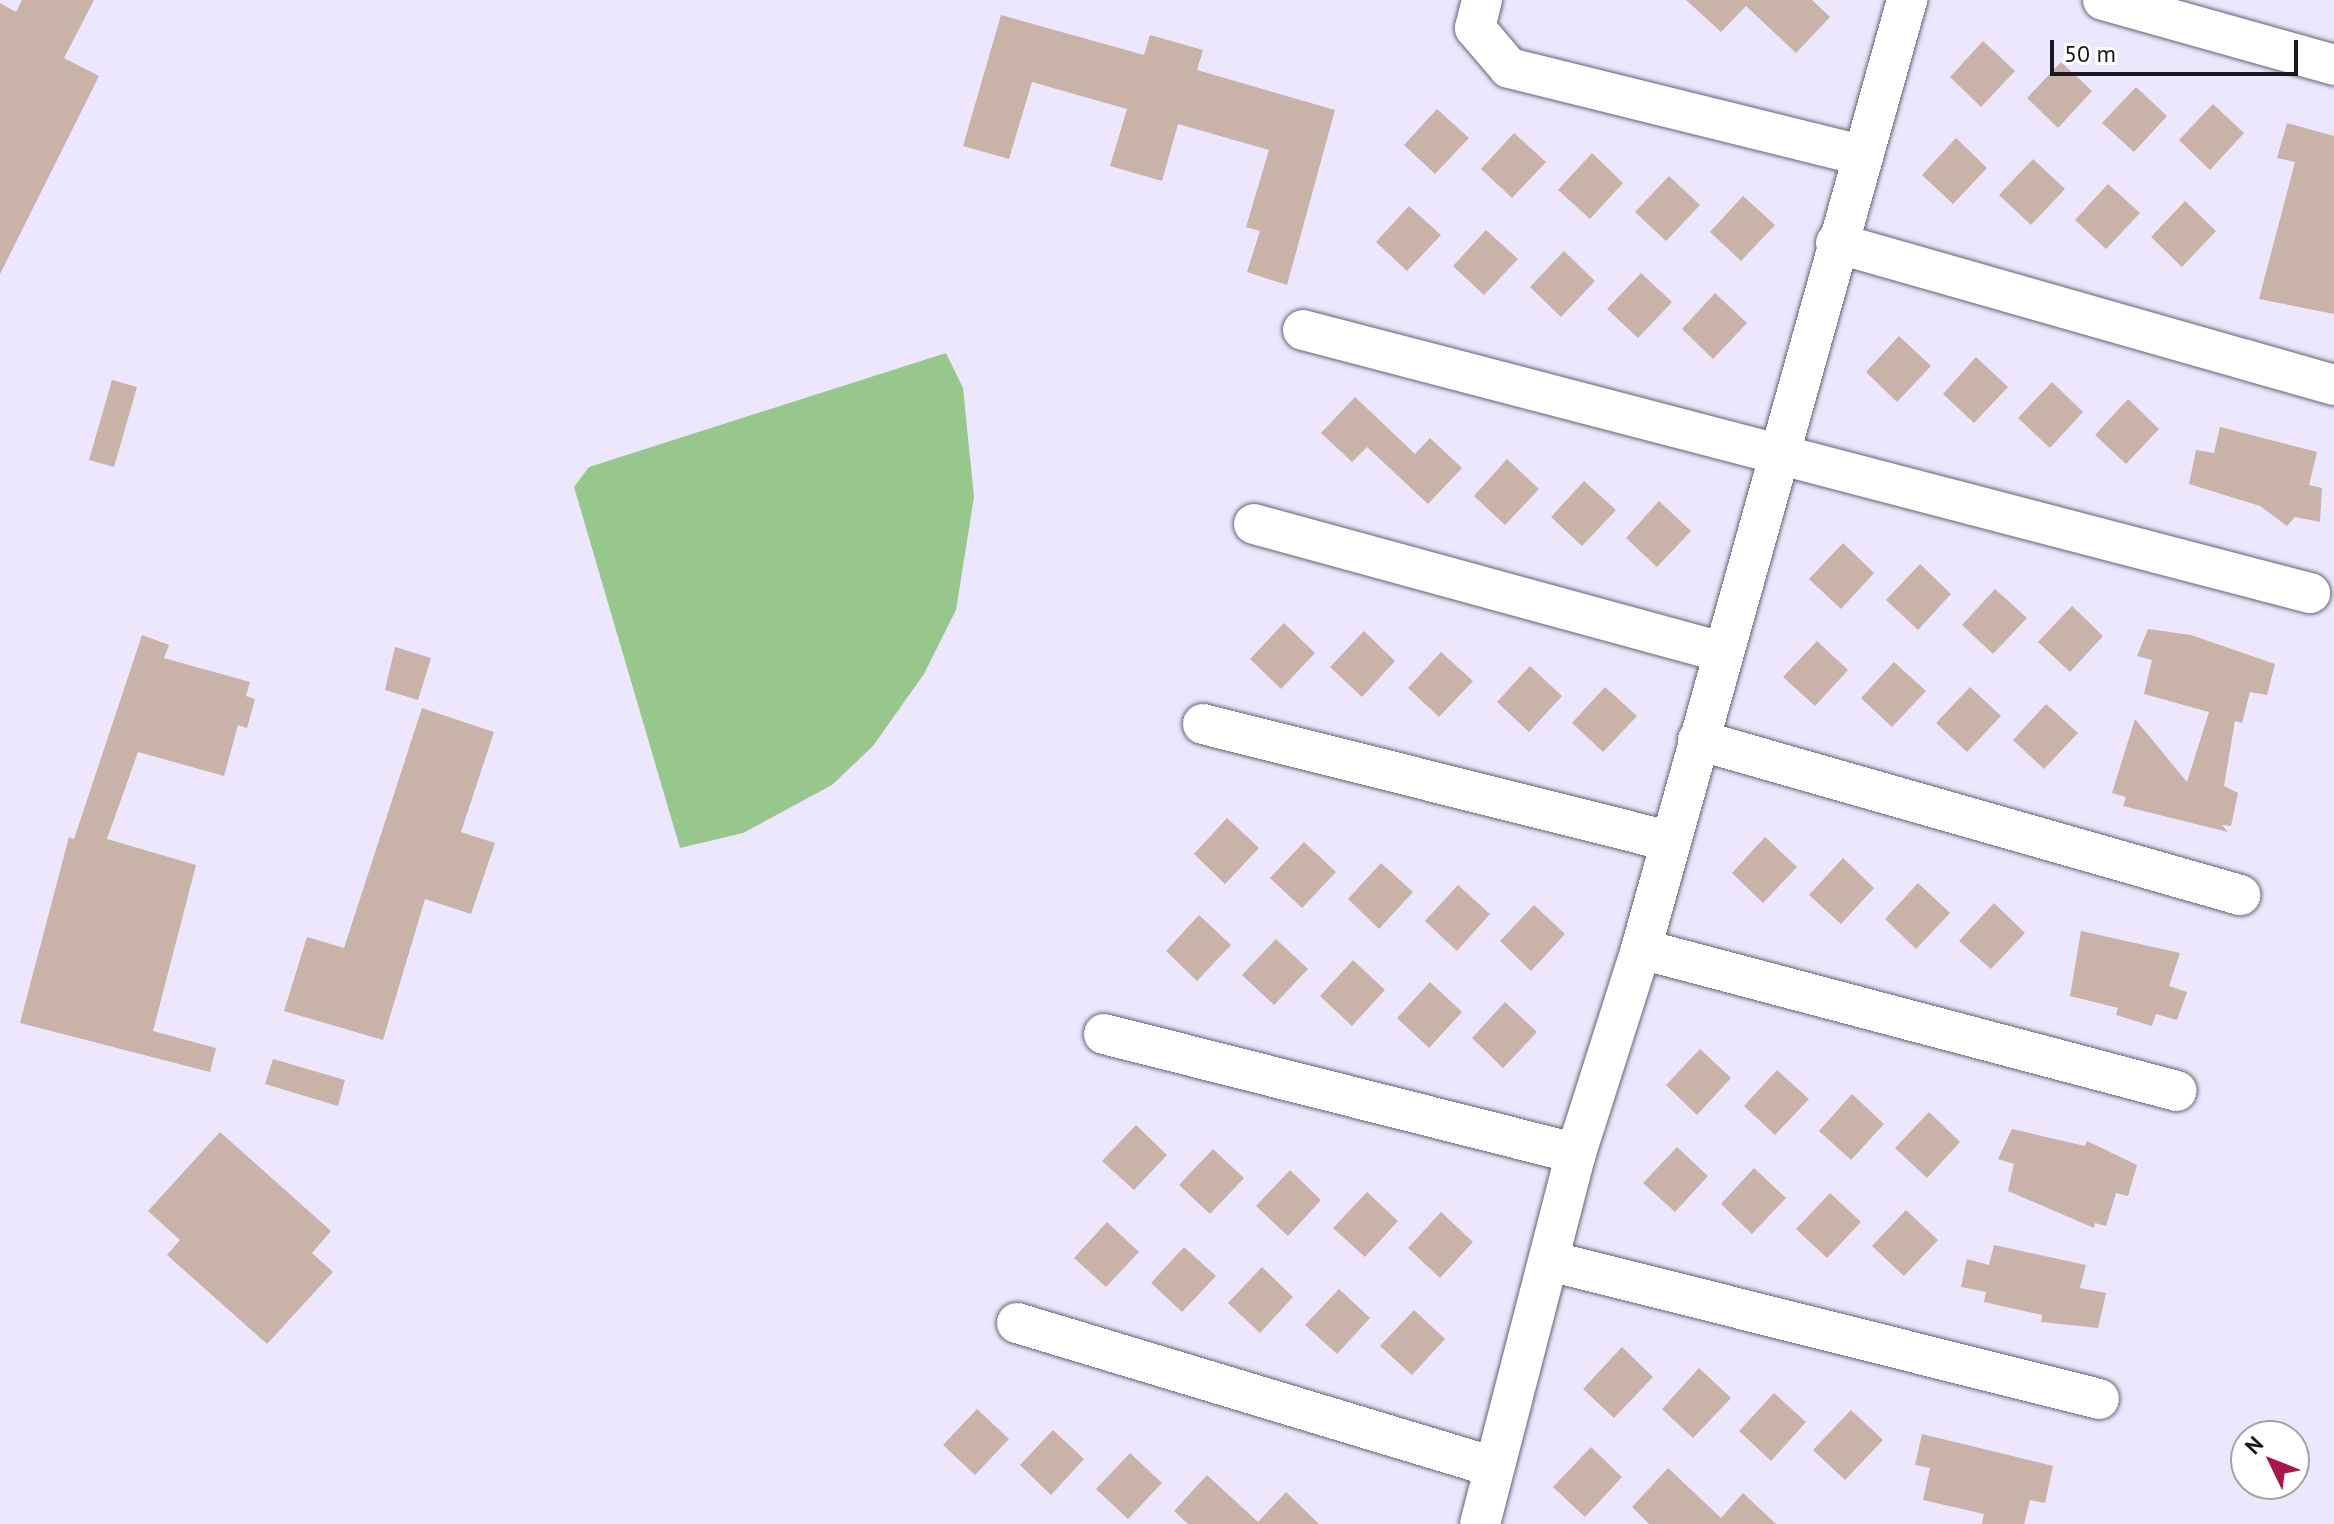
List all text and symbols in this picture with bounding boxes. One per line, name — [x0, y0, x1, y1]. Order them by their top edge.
scale bar — [2054, 24, 2302, 74]
text: 50 m — [2064, 38, 2116, 69]
north arrow — [2230, 1420, 2310, 1500]
text: N — [2239, 1430, 2269, 1460]

